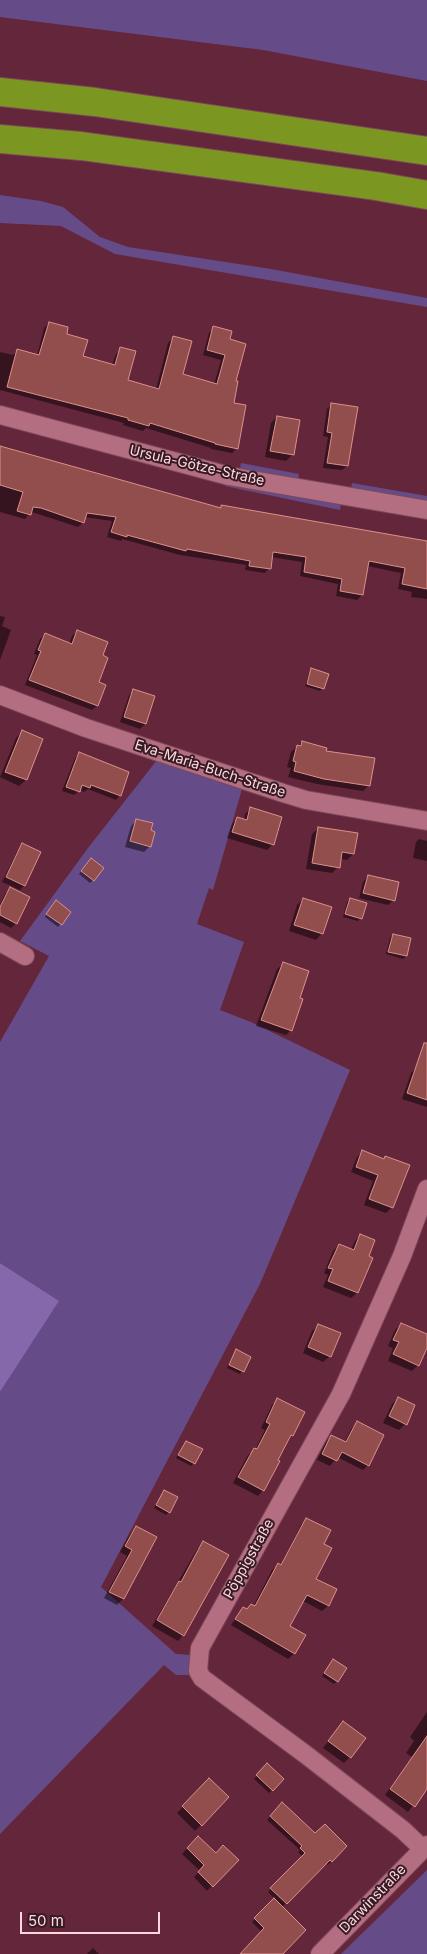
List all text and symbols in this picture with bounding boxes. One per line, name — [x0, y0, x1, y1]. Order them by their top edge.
street label: Ursula-Götze-Straße — [128, 442, 266, 490]
street label: Eva-Maria-Buch-Straße — [132, 737, 288, 801]
street label: Pöppigstraße — [220, 1516, 278, 1602]
street label: Darwinstraße — [336, 1861, 410, 1937]
scale bar — [22, 1902, 162, 1934]
text: 50 m — [28, 1911, 64, 1930]

